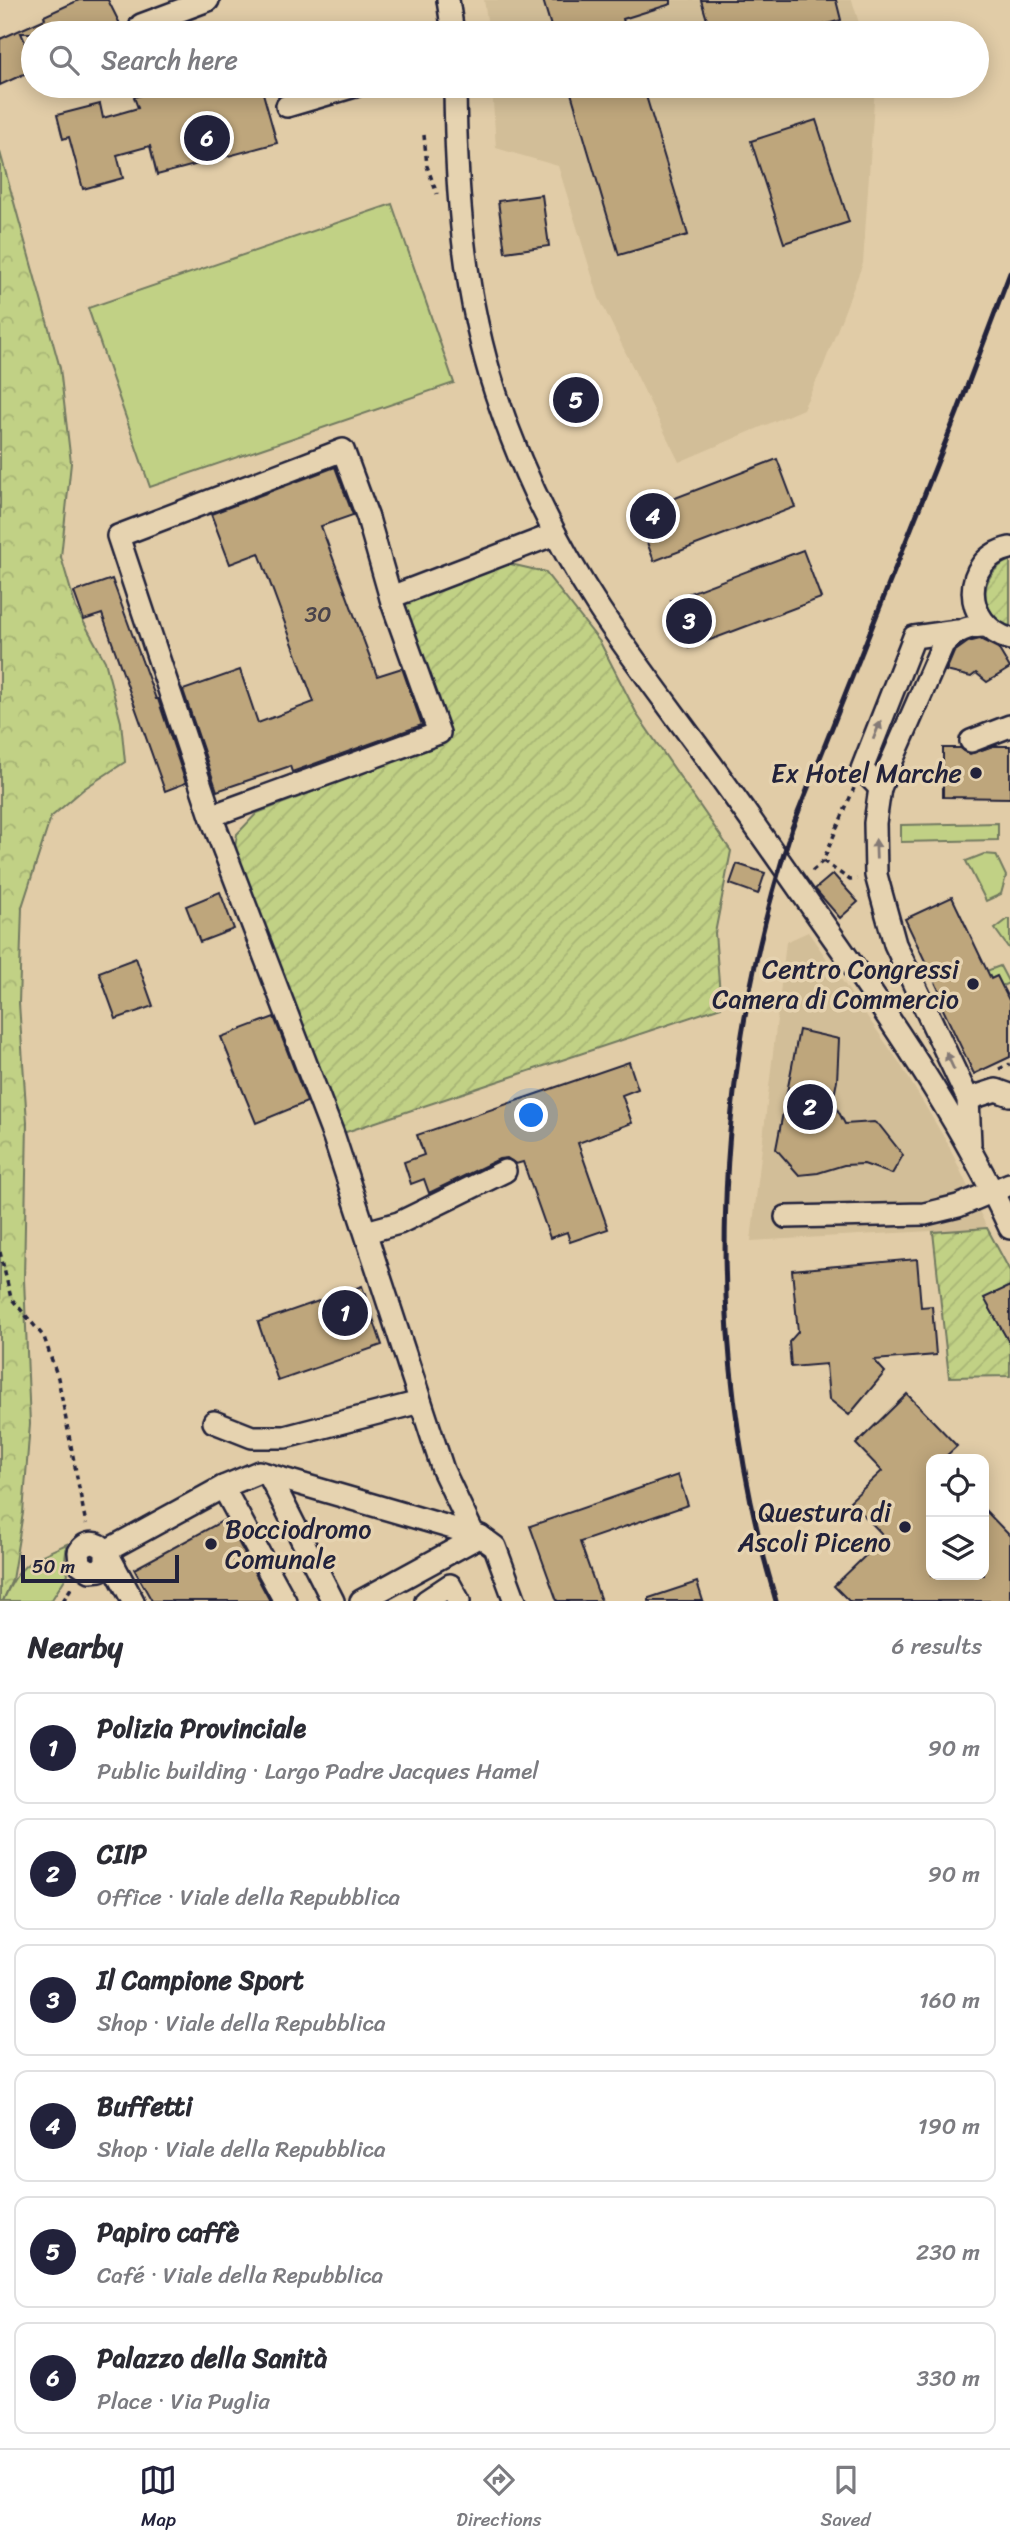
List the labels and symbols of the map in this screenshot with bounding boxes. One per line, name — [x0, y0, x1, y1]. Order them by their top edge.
pin: 6 — [184, 112, 230, 164]
pin: 5 — [553, 374, 599, 426]
pin: 4 — [630, 490, 676, 542]
house number: 30 — [304, 594, 332, 635]
pin: 3 — [666, 595, 712, 647]
one-way arrow — [872, 719, 883, 740]
place label: Ex Hotel Marche — [771, 750, 962, 796]
marker: Ex Hotel Marche — [968, 765, 984, 781]
one-way arrow — [870, 837, 881, 859]
place label: Centro Congressi Camera di Commercio — [712, 946, 960, 1022]
marker: Centro Congressi Camera di Commercio — [965, 976, 981, 992]
one-way arrow — [944, 1051, 956, 1071]
pin: 2 — [787, 1081, 833, 1133]
your location — [514, 1098, 548, 1132]
pin: 1 — [322, 1287, 368, 1339]
place label: Questura di Ascoli Piceno — [737, 1489, 892, 1565]
place label: Bocciodromo Comunale — [225, 1506, 371, 1582]
marker: Questura di Ascoli Piceno — [897, 1519, 913, 1535]
marker: Bocciodromo Comunale — [203, 1536, 219, 1552]
scale bar — [21, 1552, 178, 1584]

